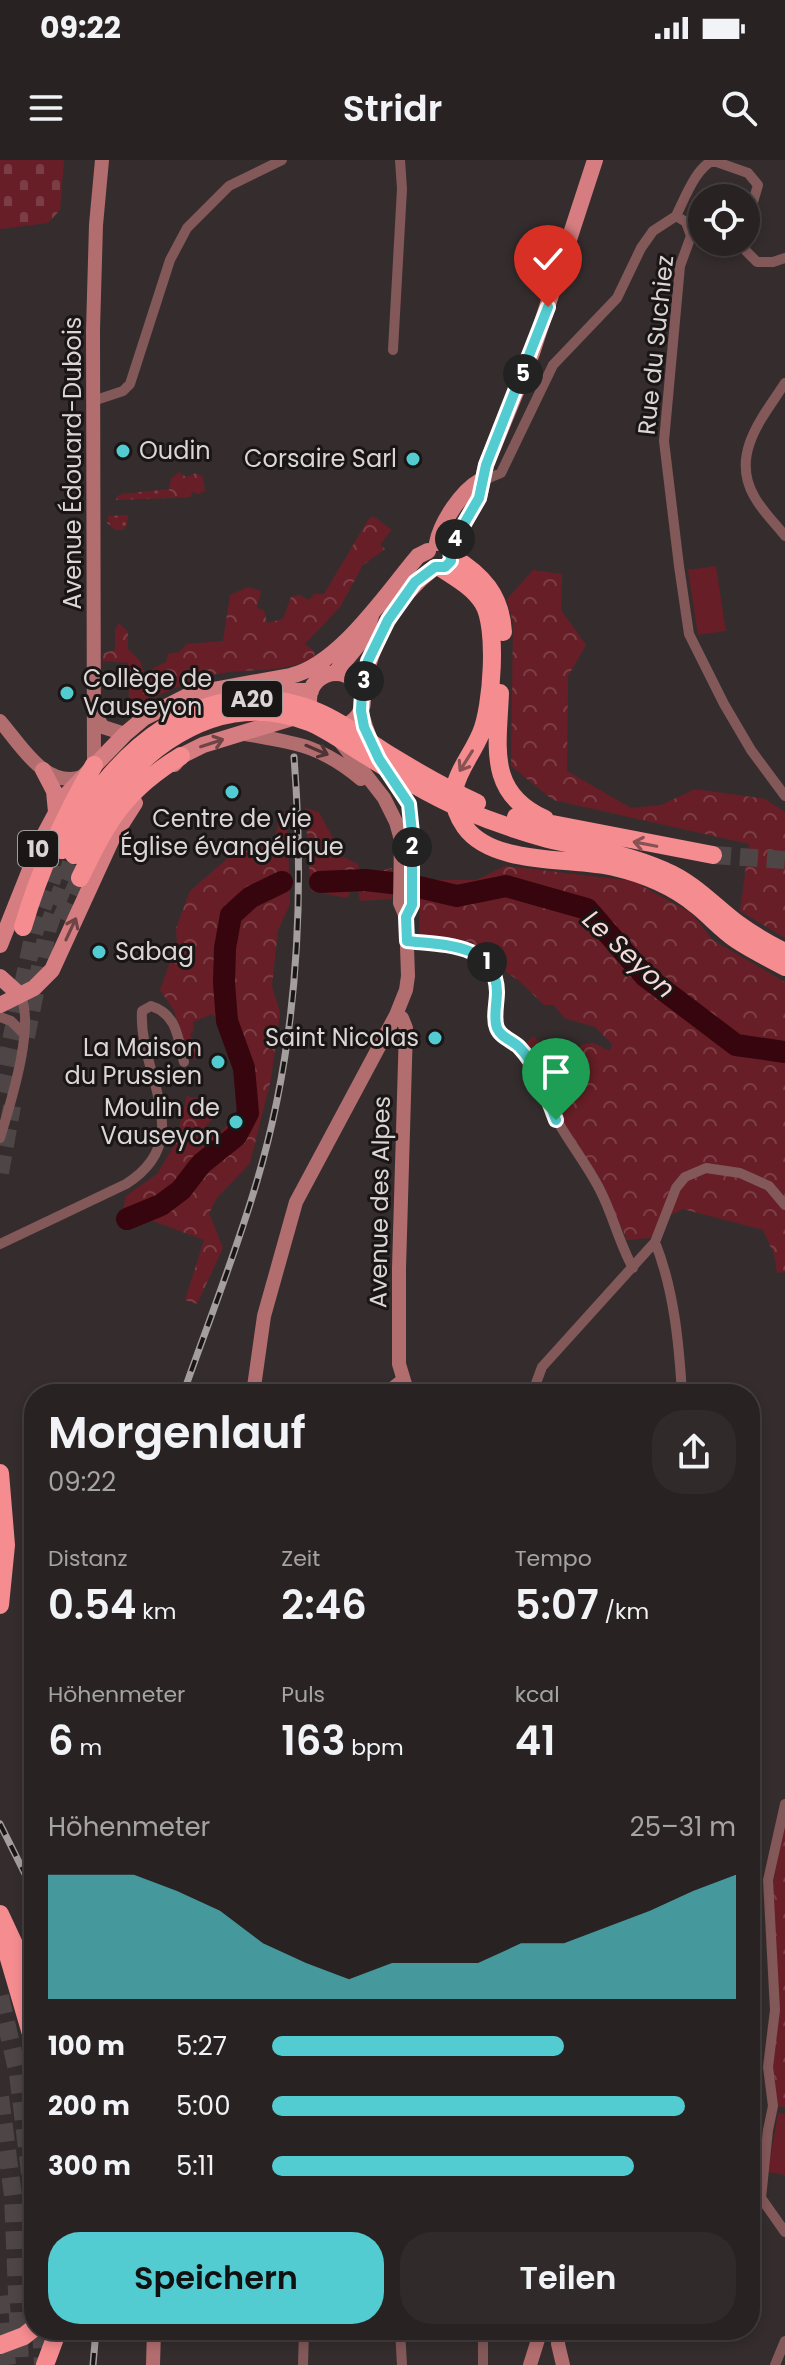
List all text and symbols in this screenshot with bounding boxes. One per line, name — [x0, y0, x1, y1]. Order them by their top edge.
text: 09:22 — [40, 6, 121, 49]
text: Stridr — [343, 83, 442, 134]
icon: menu — [24, 86, 68, 130]
icon: search — [717, 86, 761, 130]
map controls — [688, 184, 760, 256]
button: locate — [688, 184, 760, 256]
pin — [514, 225, 582, 307]
icon: check — [526, 237, 570, 281]
street label: Rue du Suchiez — [630, 254, 681, 436]
street label: Avenue Édouard-Dubois — [56, 317, 89, 609]
pin: 5 — [503, 354, 543, 394]
text: 5 — [516, 358, 530, 389]
place label: Oudin — [139, 434, 211, 467]
marker: Oudin — [114, 442, 132, 460]
place label: Corsaire Sarl — [244, 442, 397, 475]
marker: Corsaire Sarl — [404, 450, 422, 468]
pin: 4 — [435, 519, 475, 559]
text: 4 — [448, 523, 462, 554]
pin: 3 — [344, 661, 384, 701]
place label: Collège de Vauseyon — [83, 662, 212, 723]
text: 3 — [357, 665, 371, 696]
road number: A20 — [222, 681, 282, 717]
marker: Collège de Vauseyon — [58, 684, 76, 702]
one-way arrow — [200, 734, 225, 749]
one-way arrow — [304, 744, 328, 759]
one-way arrow — [457, 749, 473, 772]
marker: Centre de vie Église évangélique — [223, 783, 241, 801]
place label: Centre de vie Église évangélique — [120, 802, 344, 863]
pin: 2 — [392, 827, 432, 867]
road number: 10 — [18, 831, 58, 867]
text: 2 — [406, 831, 418, 862]
one-way arrow — [633, 835, 659, 850]
water label: Le Seyon — [575, 902, 683, 1006]
one-way arrow — [64, 917, 79, 941]
place label: Sabag — [115, 935, 194, 968]
pin: 1 — [467, 942, 507, 982]
marker: Sabag — [90, 943, 108, 961]
text: 1 — [483, 946, 491, 977]
place label: Saint Nicolas — [265, 1021, 419, 1054]
marker: Saint Nicolas — [426, 1029, 444, 1047]
place label: La Maison du Prussien — [65, 1031, 202, 1092]
pin — [522, 1038, 590, 1120]
icon: arrive — [534, 1050, 578, 1094]
marker: La Maison du Prussien — [209, 1053, 227, 1071]
place label: Moulin de Vauseyon — [101, 1091, 220, 1152]
street label: Avenue des Alpes — [361, 1096, 398, 1308]
marker: Moulin de Vauseyon — [227, 1113, 245, 1131]
text: Morgenlauf — [48, 1402, 306, 1463]
button: share — [652, 1410, 736, 1494]
text: 09:22 — [48, 1464, 116, 1500]
text: Distanz — [48, 1543, 127, 1574]
text: Zeit — [281, 1543, 320, 1574]
text: Tempo — [515, 1543, 592, 1574]
text: 0.54 — [48, 1577, 136, 1633]
text: 2:46 — [281, 1577, 367, 1633]
text: 5:07 — [515, 1577, 599, 1633]
text: km — [136, 1596, 176, 1627]
text: /km — [599, 1596, 649, 1627]
text: Höhenmeter — [48, 1679, 185, 1710]
text: Puls — [281, 1679, 325, 1710]
text: kcal — [515, 1679, 560, 1710]
text: 6 — [48, 1713, 74, 1769]
text: 163 — [281, 1713, 345, 1769]
text: 41 — [515, 1713, 556, 1769]
text: m — [74, 1732, 102, 1763]
text: bpm — [345, 1732, 404, 1763]
text: Höhenmeter — [48, 1809, 210, 1845]
text: 25–31 m — [630, 1809, 736, 1845]
text: 100 m — [48, 2028, 125, 2064]
text: 5:27 — [176, 2028, 227, 2064]
text: 200 m — [48, 2088, 130, 2124]
text: 5:00 — [176, 2088, 231, 2124]
text: 300 m — [48, 2148, 131, 2184]
text: 5:11 — [176, 2148, 215, 2184]
button: Speichern — [48, 2232, 384, 2324]
button: Teilen — [400, 2232, 736, 2324]

